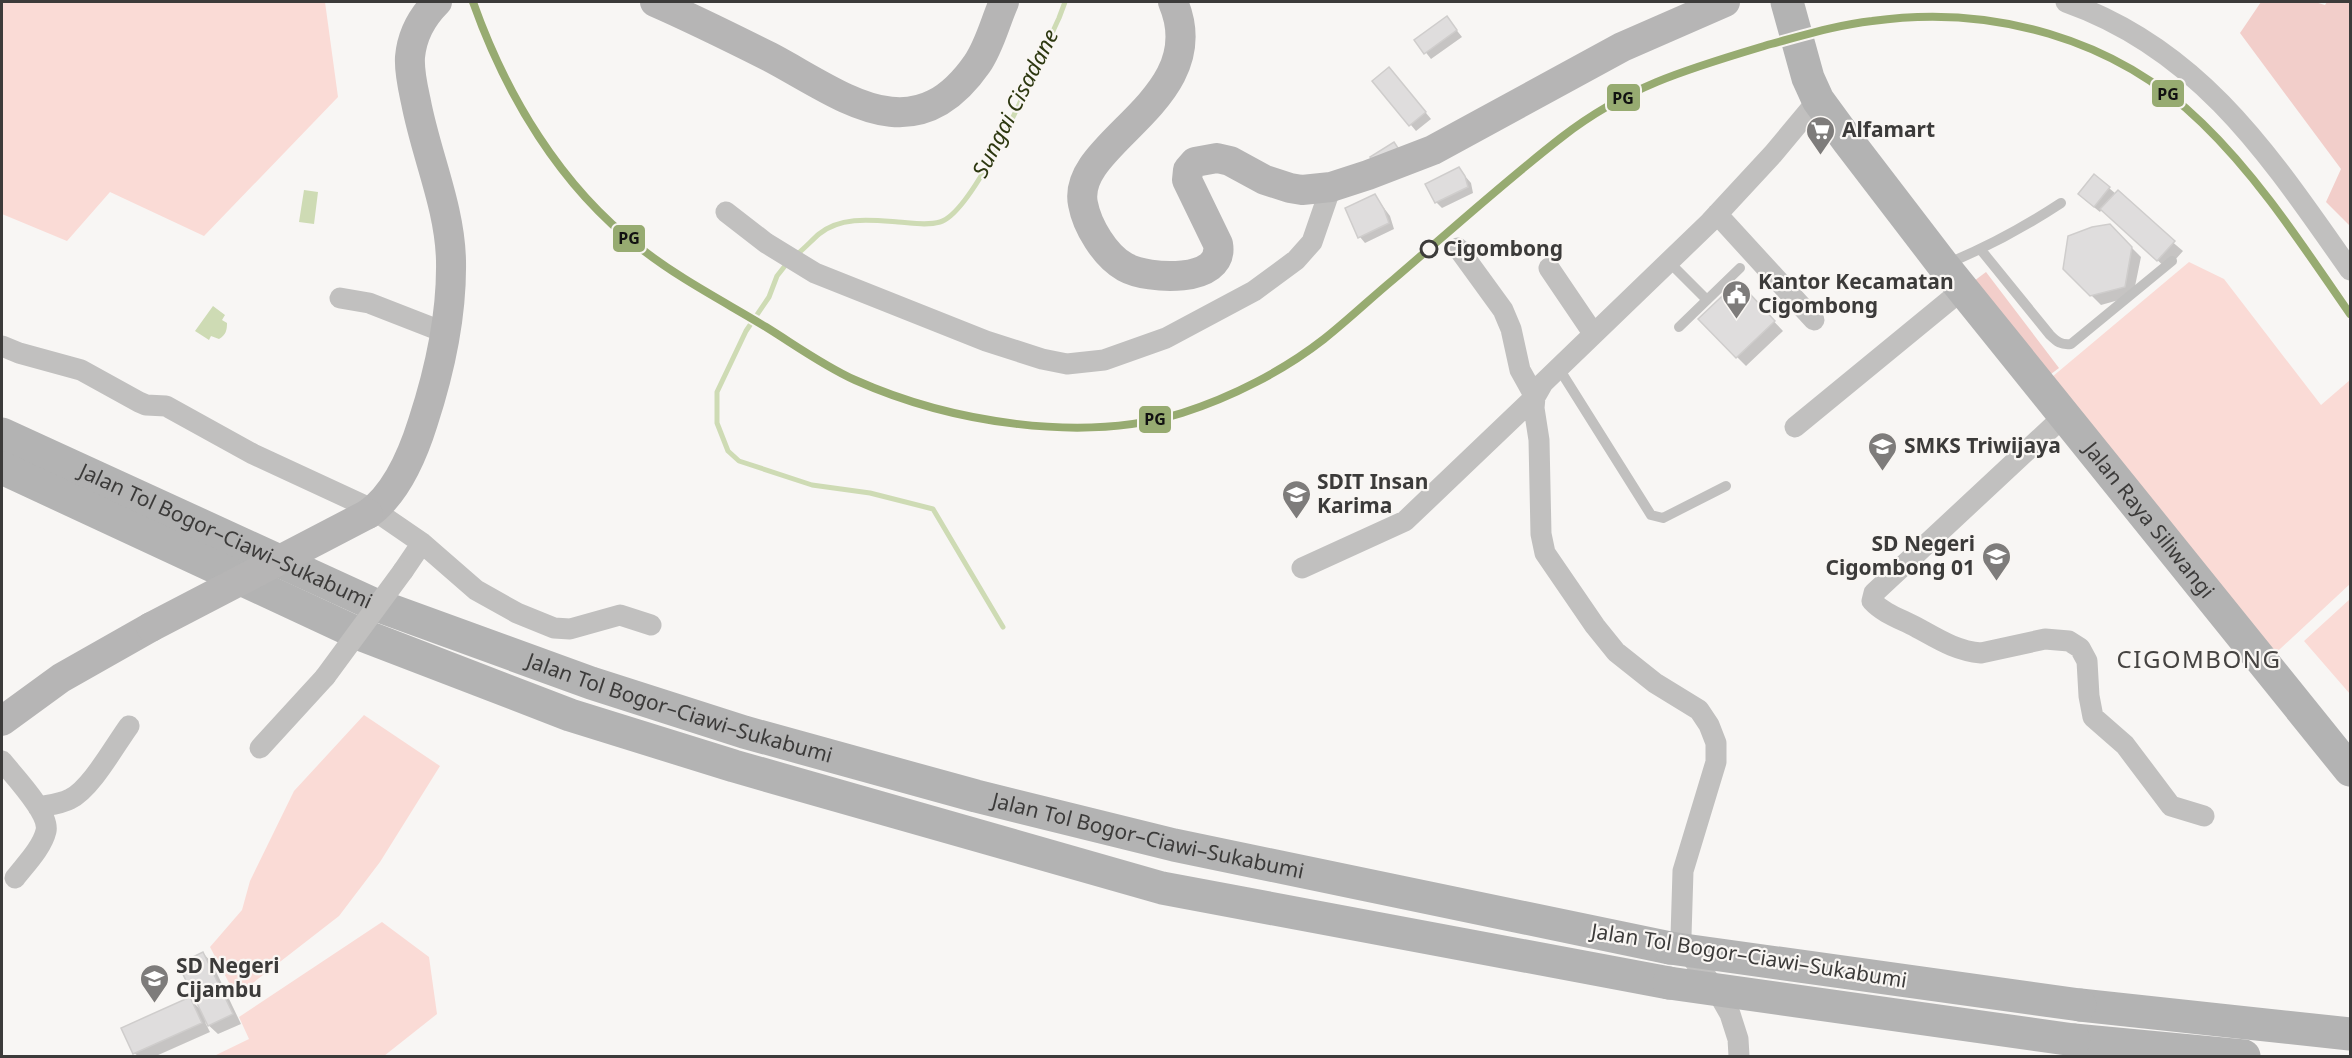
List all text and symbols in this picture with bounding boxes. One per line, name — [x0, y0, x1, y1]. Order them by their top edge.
water label: Sungai Cisadane — [964, 23, 1064, 182]
line badge: PG — [2151, 79, 2185, 108]
line badge: PG — [1606, 83, 1641, 112]
text: PG — [2157, 83, 2179, 105]
text: PG — [1612, 87, 1634, 109]
supermarket icon: Alfamart — [1805, 114, 1837, 156]
place label: Alfamart — [1842, 115, 1935, 143]
line badge: PG — [612, 224, 646, 253]
text: PG — [618, 227, 640, 249]
place label: Cigombong — [1443, 234, 1563, 262]
marker: Cigombong — [1420, 240, 1438, 258]
place label: Kantor Kecamatan Cigombong — [1758, 267, 1954, 319]
public building icon: Kantor Kecamatan Cigombong — [1721, 278, 1753, 320]
line badge: PG — [1138, 405, 1172, 434]
text: PG — [1144, 408, 1166, 430]
school or university icon: SMKS Triwijaya — [1867, 430, 1899, 472]
place label: SMKS Triwijaya — [1904, 431, 2061, 459]
street label: Jalan Raya Siliwangi — [2077, 434, 2221, 604]
street label: Jalan Tol Bogor–Ciawi–Sukabumi — [73, 455, 377, 615]
place label: SDIT Insan Karima — [1317, 467, 1428, 519]
school or university icon: SDIT Insan Karima — [1280, 478, 1312, 520]
place label: SD Negeri Cigombong 01 — [1826, 529, 1975, 581]
school or university icon: SD Negeri Cigombong 01 — [1980, 540, 2012, 582]
district label: CIGOMBONG — [2117, 642, 2281, 675]
street label: Jalan Tol Bogor–Ciawi–Sukabumi — [521, 645, 836, 769]
street label: Jalan Tol Bogor–Ciawi–Sukabumi — [987, 785, 1307, 885]
street label: Jalan Tol Bogor–Ciawi–Sukabumi — [1587, 916, 1909, 994]
place label: SD Negeri Cijambu — [176, 951, 280, 1003]
school or university icon: SD Negeri Cijambu — [139, 962, 171, 1004]

